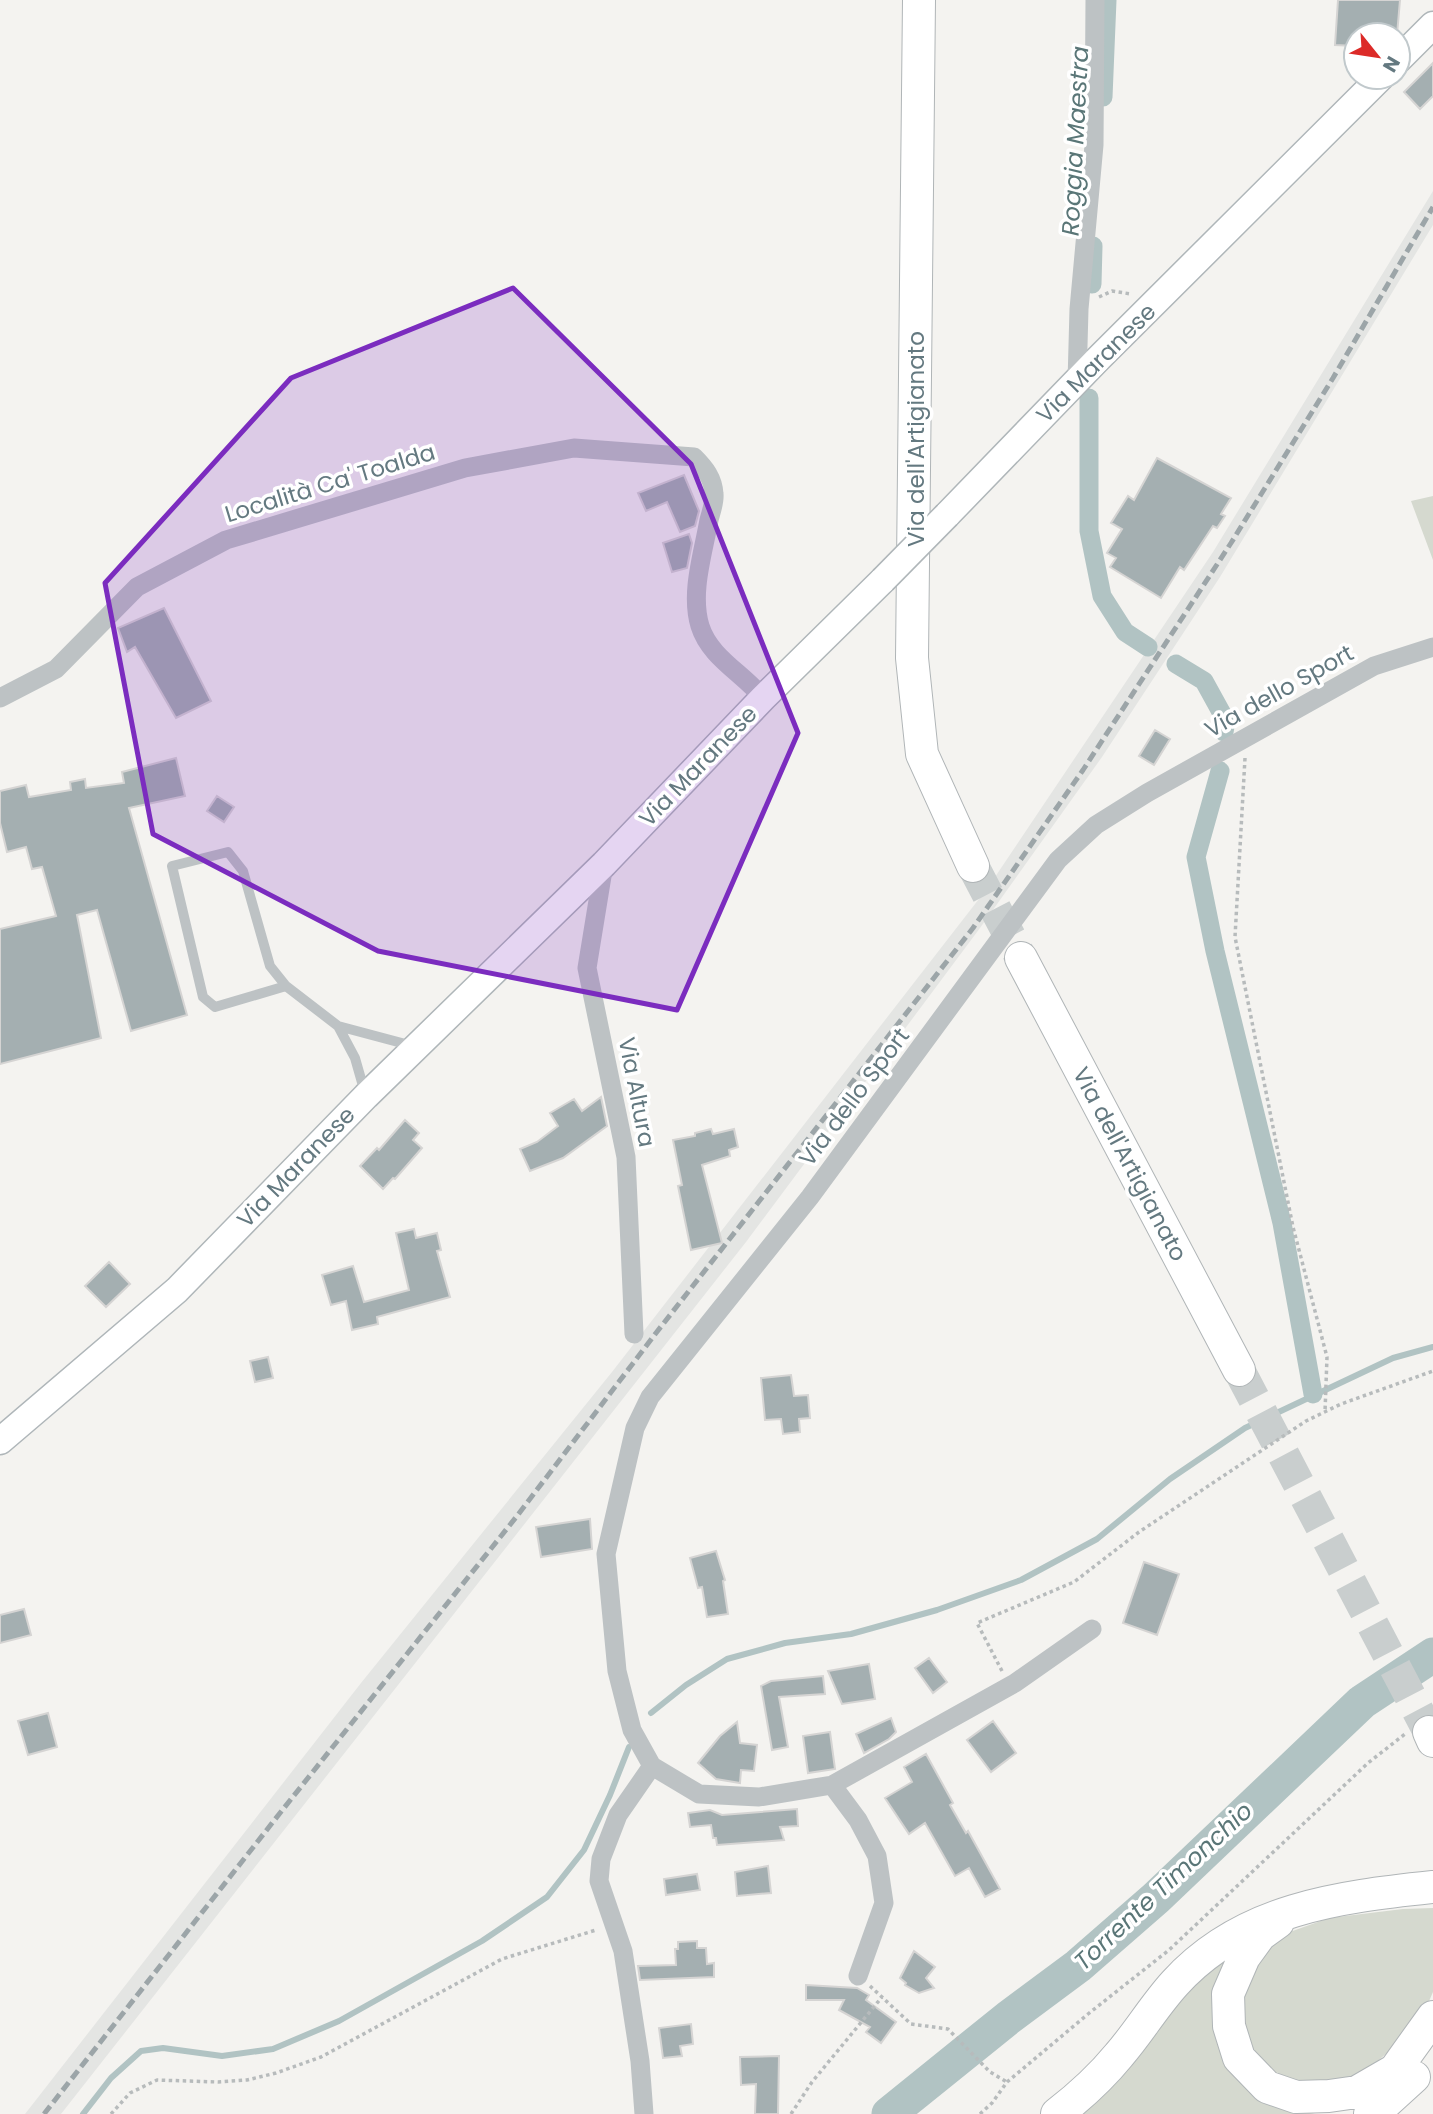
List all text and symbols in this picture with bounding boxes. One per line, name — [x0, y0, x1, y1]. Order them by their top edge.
north arrow — [1342, 21, 1412, 91]
water label: Roggia Maestra — [1054, 45, 1096, 237]
text: N — [1376, 51, 1407, 77]
street label: Via Maranese — [1029, 296, 1163, 430]
street label: Via dell'Artigianato — [900, 331, 932, 547]
street label: Località Ca' Toalda — [221, 436, 439, 530]
street label: Via dello Sport — [1199, 637, 1359, 745]
street label: Via Maranese — [632, 698, 764, 834]
street label: Via dello Sport — [791, 1021, 917, 1173]
street label: Via Altura — [611, 1034, 663, 1150]
street label: Via dell'Artigianato — [1065, 1061, 1195, 1267]
street label: Via Maranese — [230, 1099, 362, 1235]
water label: Torrente Timonchio — [1067, 1795, 1259, 1977]

